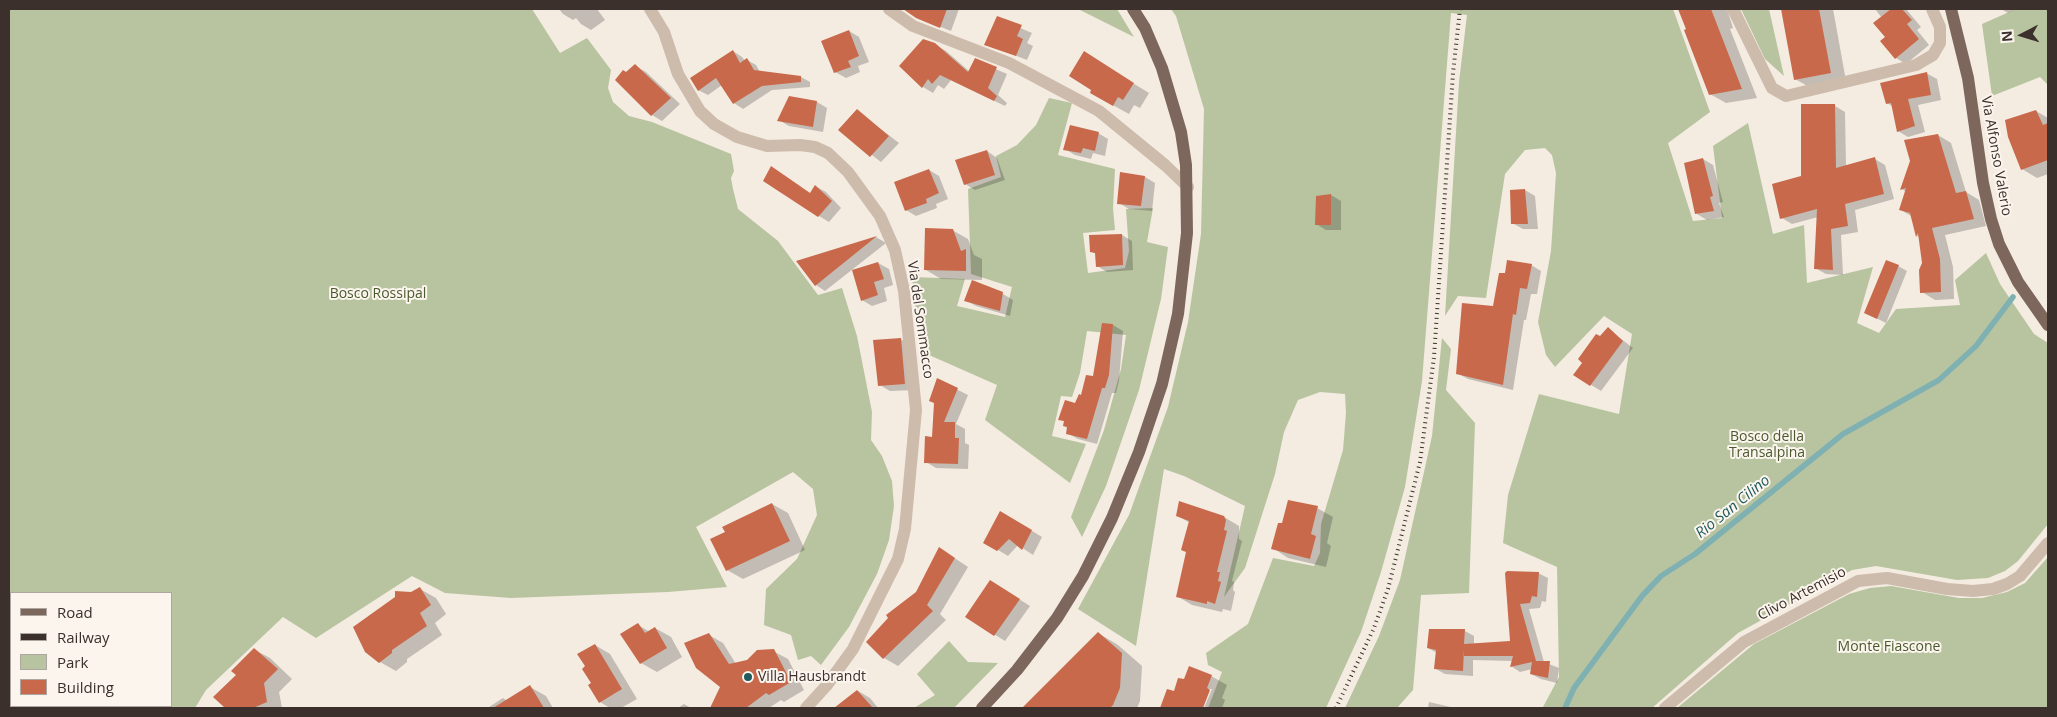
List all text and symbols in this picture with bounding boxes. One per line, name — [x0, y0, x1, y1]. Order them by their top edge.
north arrow — [1997, 10, 2047, 60]
text: N — [1997, 30, 2017, 43]
street label: Via Alfonso Valerio — [1977, 95, 2015, 217]
street label: Via del Sommacco — [903, 260, 937, 380]
park label: Bosco Rossipal — [330, 286, 426, 302]
park label: Bosco della Transalpina — [1729, 429, 1805, 462]
water label: Rio San Cilino — [1692, 472, 1774, 542]
street label: Clivo Artemisio — [1755, 564, 1849, 624]
legend — [10, 592, 172, 707]
text: Road — [57, 602, 93, 622]
text: Railway — [57, 627, 110, 647]
park label: Monte Fiascone — [1838, 639, 1940, 655]
text: Park — [57, 652, 88, 672]
place label: Villa Hausbrandt — [758, 669, 866, 685]
marker: Villa Hausbrandt — [742, 671, 754, 683]
text: Building — [57, 677, 114, 697]

